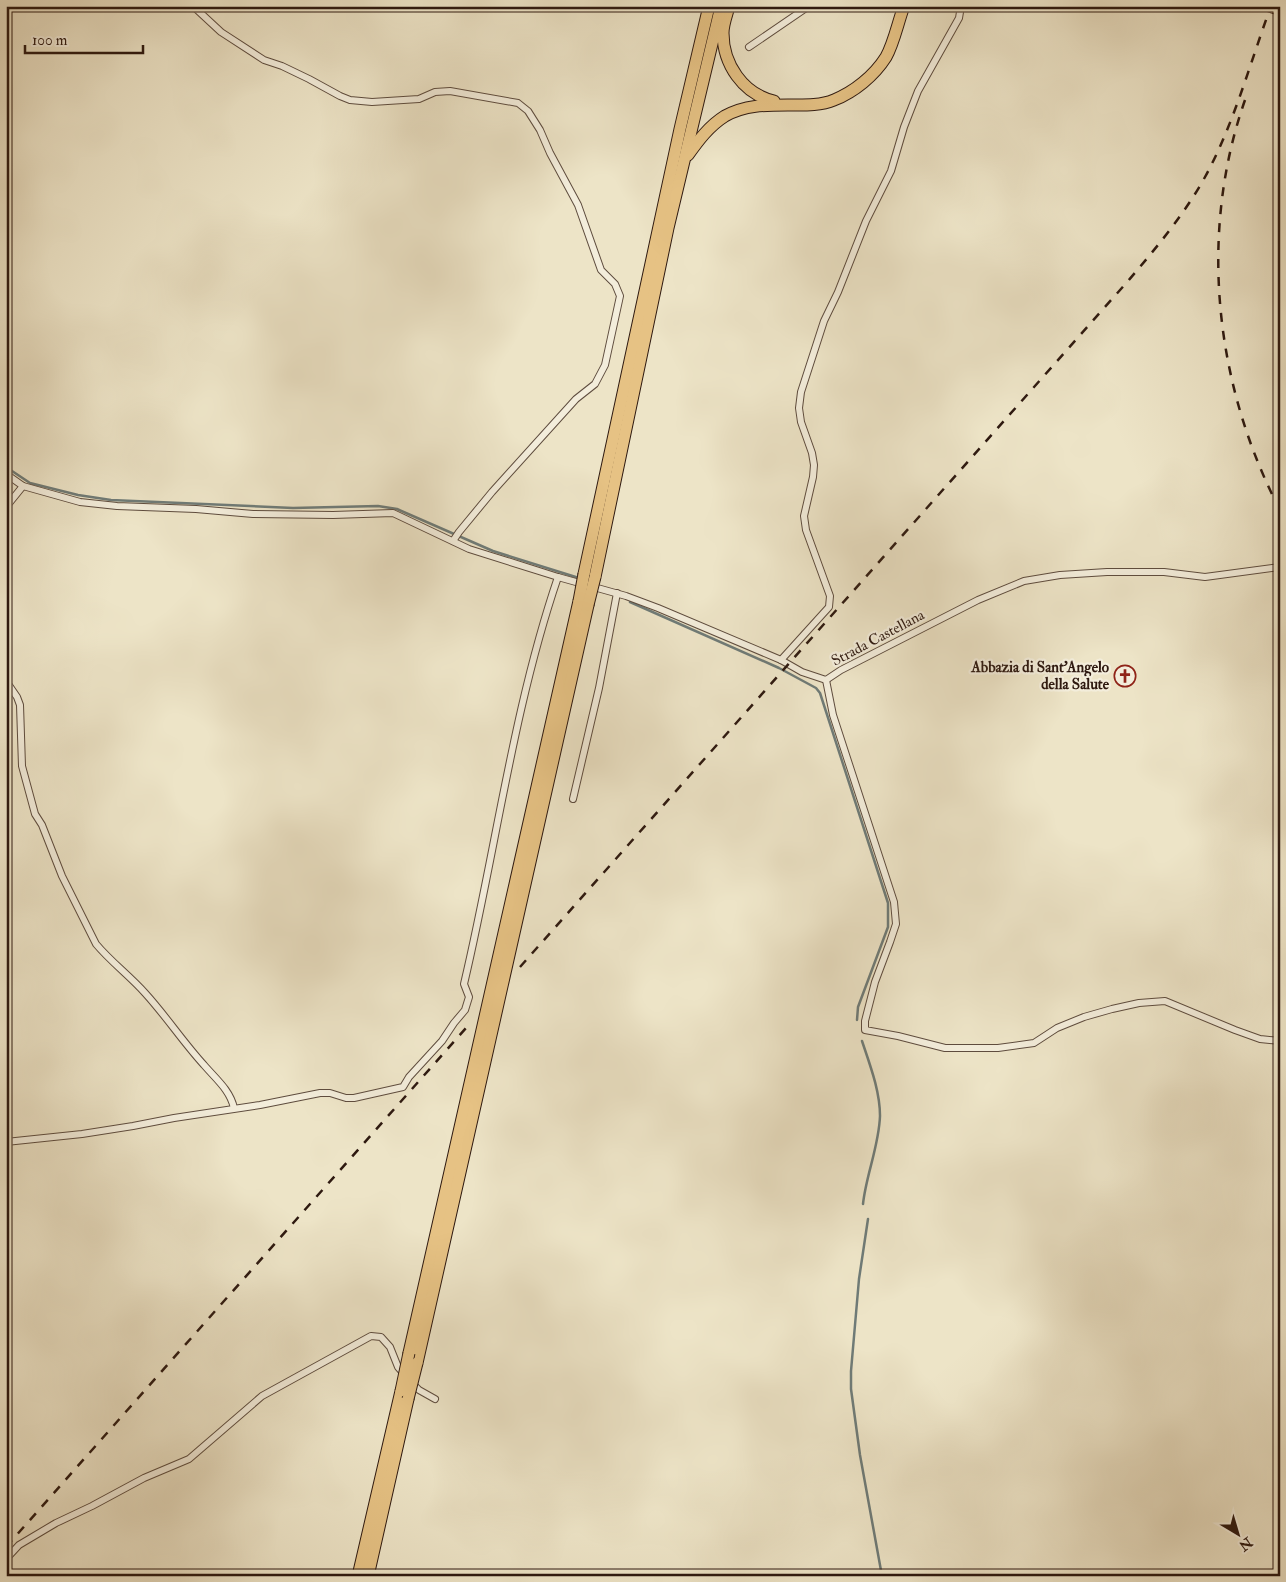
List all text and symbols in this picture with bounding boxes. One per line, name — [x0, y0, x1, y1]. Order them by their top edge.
scale bar — [25, 22, 142, 54]
text: 100 m — [32, 31, 68, 50]
street label: Strada Castellana — [828, 605, 929, 671]
place label: Abbazia di Sant’Angelo della Salute — [970, 658, 1110, 694]
church icon: Abbazia di Sant’Angelo della Salute — [1113, 664, 1137, 688]
north arrow — [1214, 1510, 1264, 1560]
text: N — [1235, 1533, 1257, 1555]

